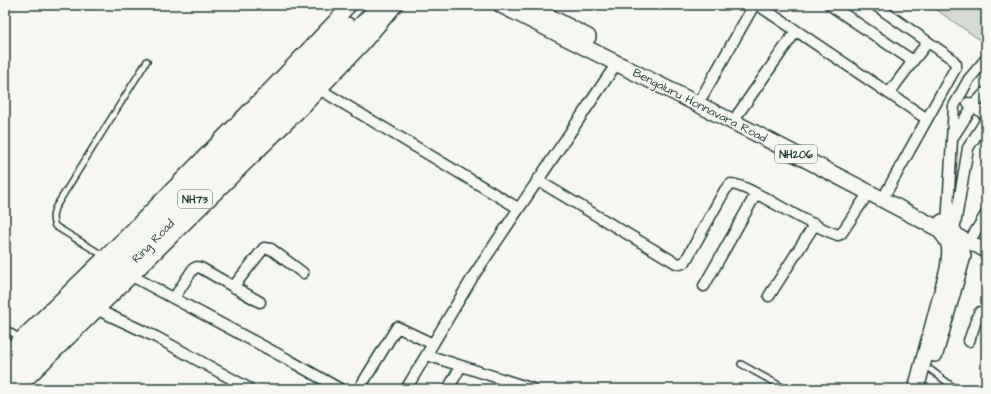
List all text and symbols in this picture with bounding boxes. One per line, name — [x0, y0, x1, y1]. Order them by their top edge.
street label: Bengaluru Honnavara Road — [629, 64, 770, 148]
road number: NH206 — [775, 145, 817, 163]
road number: NH73 — [178, 190, 212, 208]
street label: Ring Road — [128, 216, 179, 268]

